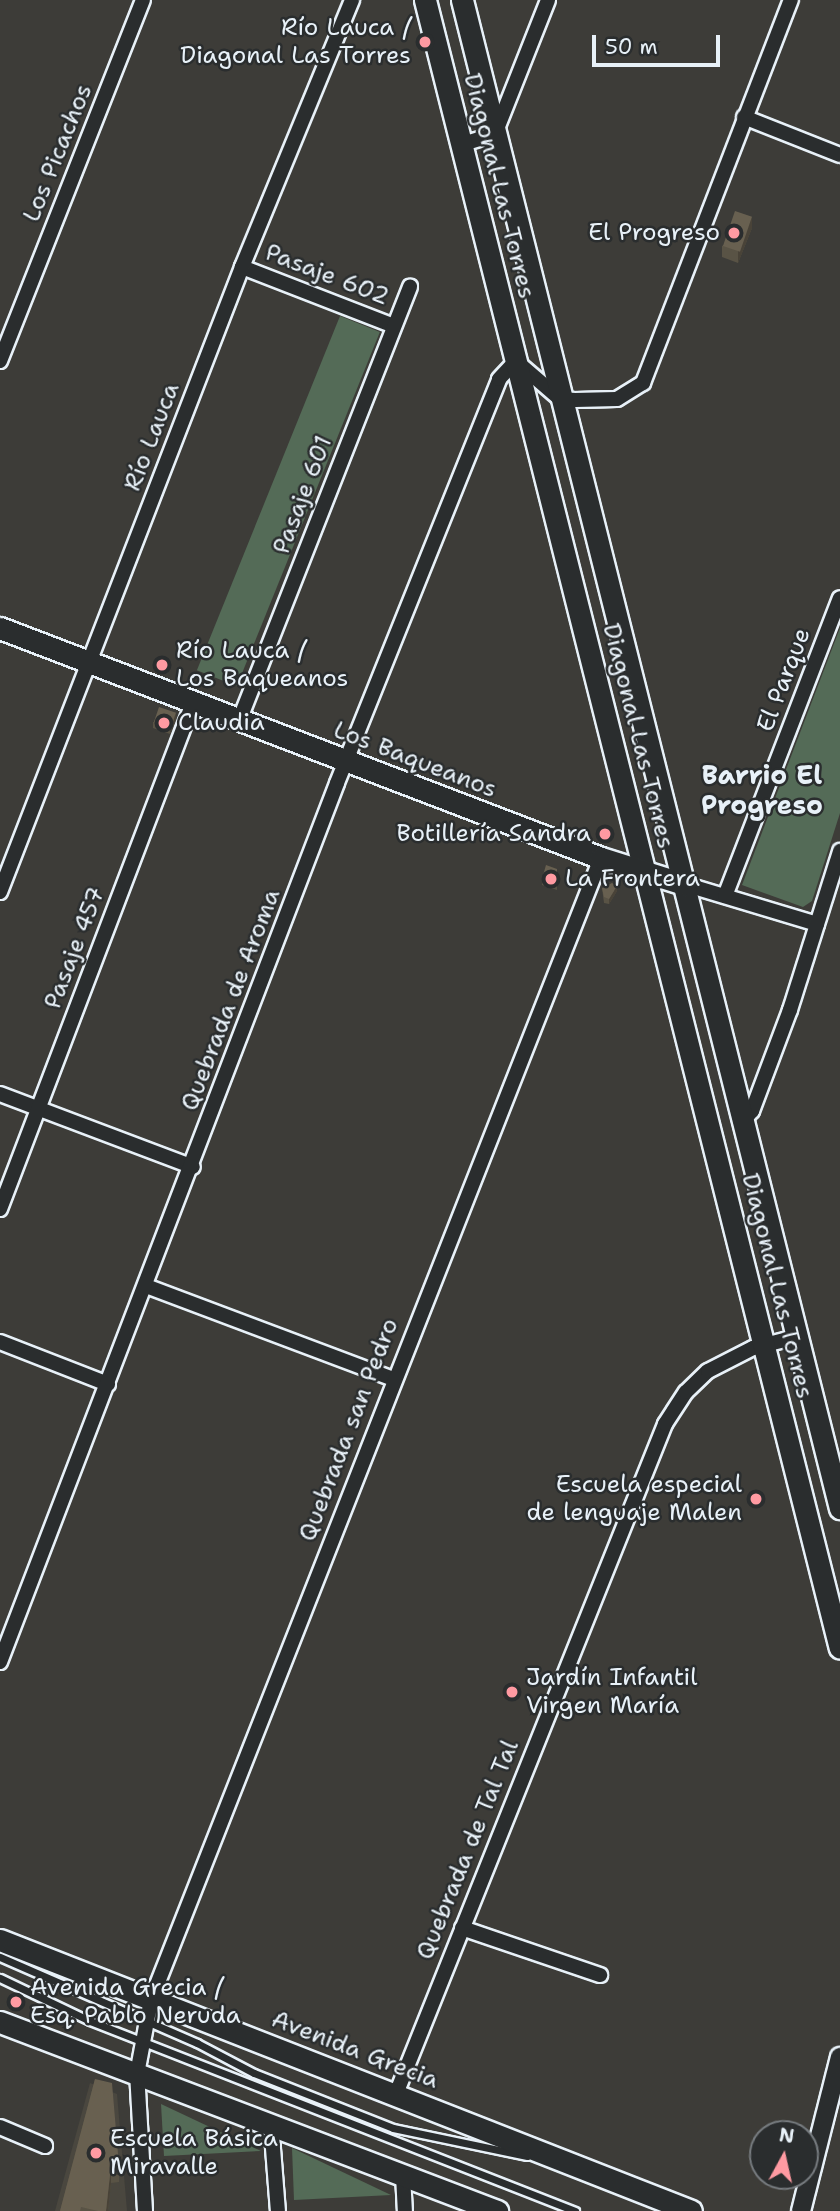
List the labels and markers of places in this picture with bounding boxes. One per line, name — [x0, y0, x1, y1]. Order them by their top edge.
place label: Río Lauca / Diagonal Las Torres — [180, 14, 411, 70]
marker: Río Lauca / Diagonal Las Torres — [417, 34, 433, 50]
place label: El Progreso — [588, 219, 720, 247]
marker: El Progreso — [726, 225, 742, 241]
place label: Río Lauca / Los Baqueanos — [176, 637, 348, 693]
marker: Río Lauca / Los Baqueanos — [154, 657, 170, 673]
place label: Claudia — [178, 709, 265, 737]
marker: Claudia — [156, 715, 172, 731]
place label: Botillería Sandra — [396, 820, 591, 848]
marker: Botillería Sandra — [597, 826, 613, 842]
place label: La Frontera — [565, 865, 700, 893]
marker: La Frontera — [543, 871, 559, 887]
place label: Escuela especial de lenguaje Malen — [527, 1471, 742, 1527]
marker: Escuela especial de lenguaje Malen — [748, 1491, 764, 1507]
place label: Jardín Infantil Virgen María — [526, 1664, 698, 1720]
marker: Jardín Infantil Virgen María — [504, 1684, 520, 1700]
place label: Avenida Grecia / Esq. Pablo Neruda — [30, 1974, 241, 2030]
marker: Avenida Grecia / Esq. Pablo Neruda — [8, 1994, 24, 2010]
place label: Escuela Básica Miravalle — [110, 2125, 278, 2181]
marker: Escuela Básica Miravalle — [88, 2145, 104, 2161]

